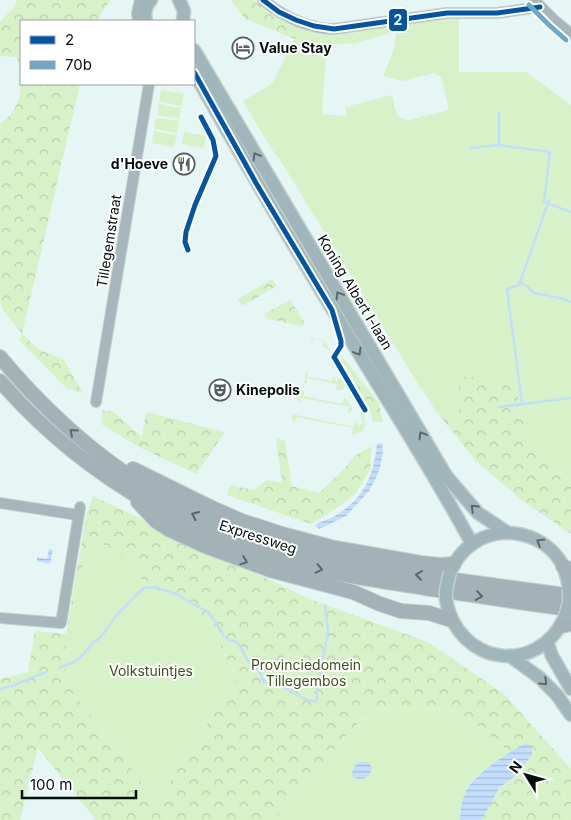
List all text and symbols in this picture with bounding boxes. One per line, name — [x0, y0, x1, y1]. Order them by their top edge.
line badge: 2 — [388, 8, 408, 32]
text: 2 — [394, 11, 403, 28]
legend — [20, 20, 195, 85]
text: 2 — [65, 30, 74, 49]
hotel icon: Value Stay — [231, 36, 255, 60]
place label: Value Stay — [259, 39, 332, 56]
text: 70b — [65, 55, 92, 74]
restaurant icon: d'Hoeve — [172, 152, 196, 176]
one-way arrow — [253, 152, 263, 161]
place label: d'Hoeve — [111, 155, 168, 172]
street label: Tillegemstraat — [93, 193, 124, 289]
street label: Koning Albert I-laan — [314, 231, 396, 352]
one-way arrow — [336, 292, 346, 301]
one-way arrow — [351, 346, 361, 355]
theatre icon: Kinepolis — [208, 378, 232, 402]
place label: Kinepolis — [236, 381, 300, 398]
one-way arrow — [69, 428, 78, 437]
one-way arrow — [419, 432, 429, 441]
one-way arrow — [471, 505, 480, 514]
one-way arrow — [191, 510, 200, 521]
street label: Expressweg — [217, 516, 299, 557]
one-way arrow — [536, 539, 545, 549]
one-way arrow — [239, 555, 248, 565]
one-way arrow — [315, 563, 323, 574]
one-way arrow — [414, 571, 423, 581]
one-way arrow — [475, 590, 483, 601]
park label: Provinciedomein Tillegembos — [251, 656, 361, 689]
park label: Volkstuintjes — [109, 662, 193, 679]
one-way arrow — [538, 676, 547, 685]
north arrow — [501, 750, 551, 800]
text: N — [505, 757, 525, 776]
scale bar — [22, 768, 136, 800]
text: 100 m — [30, 775, 72, 794]

